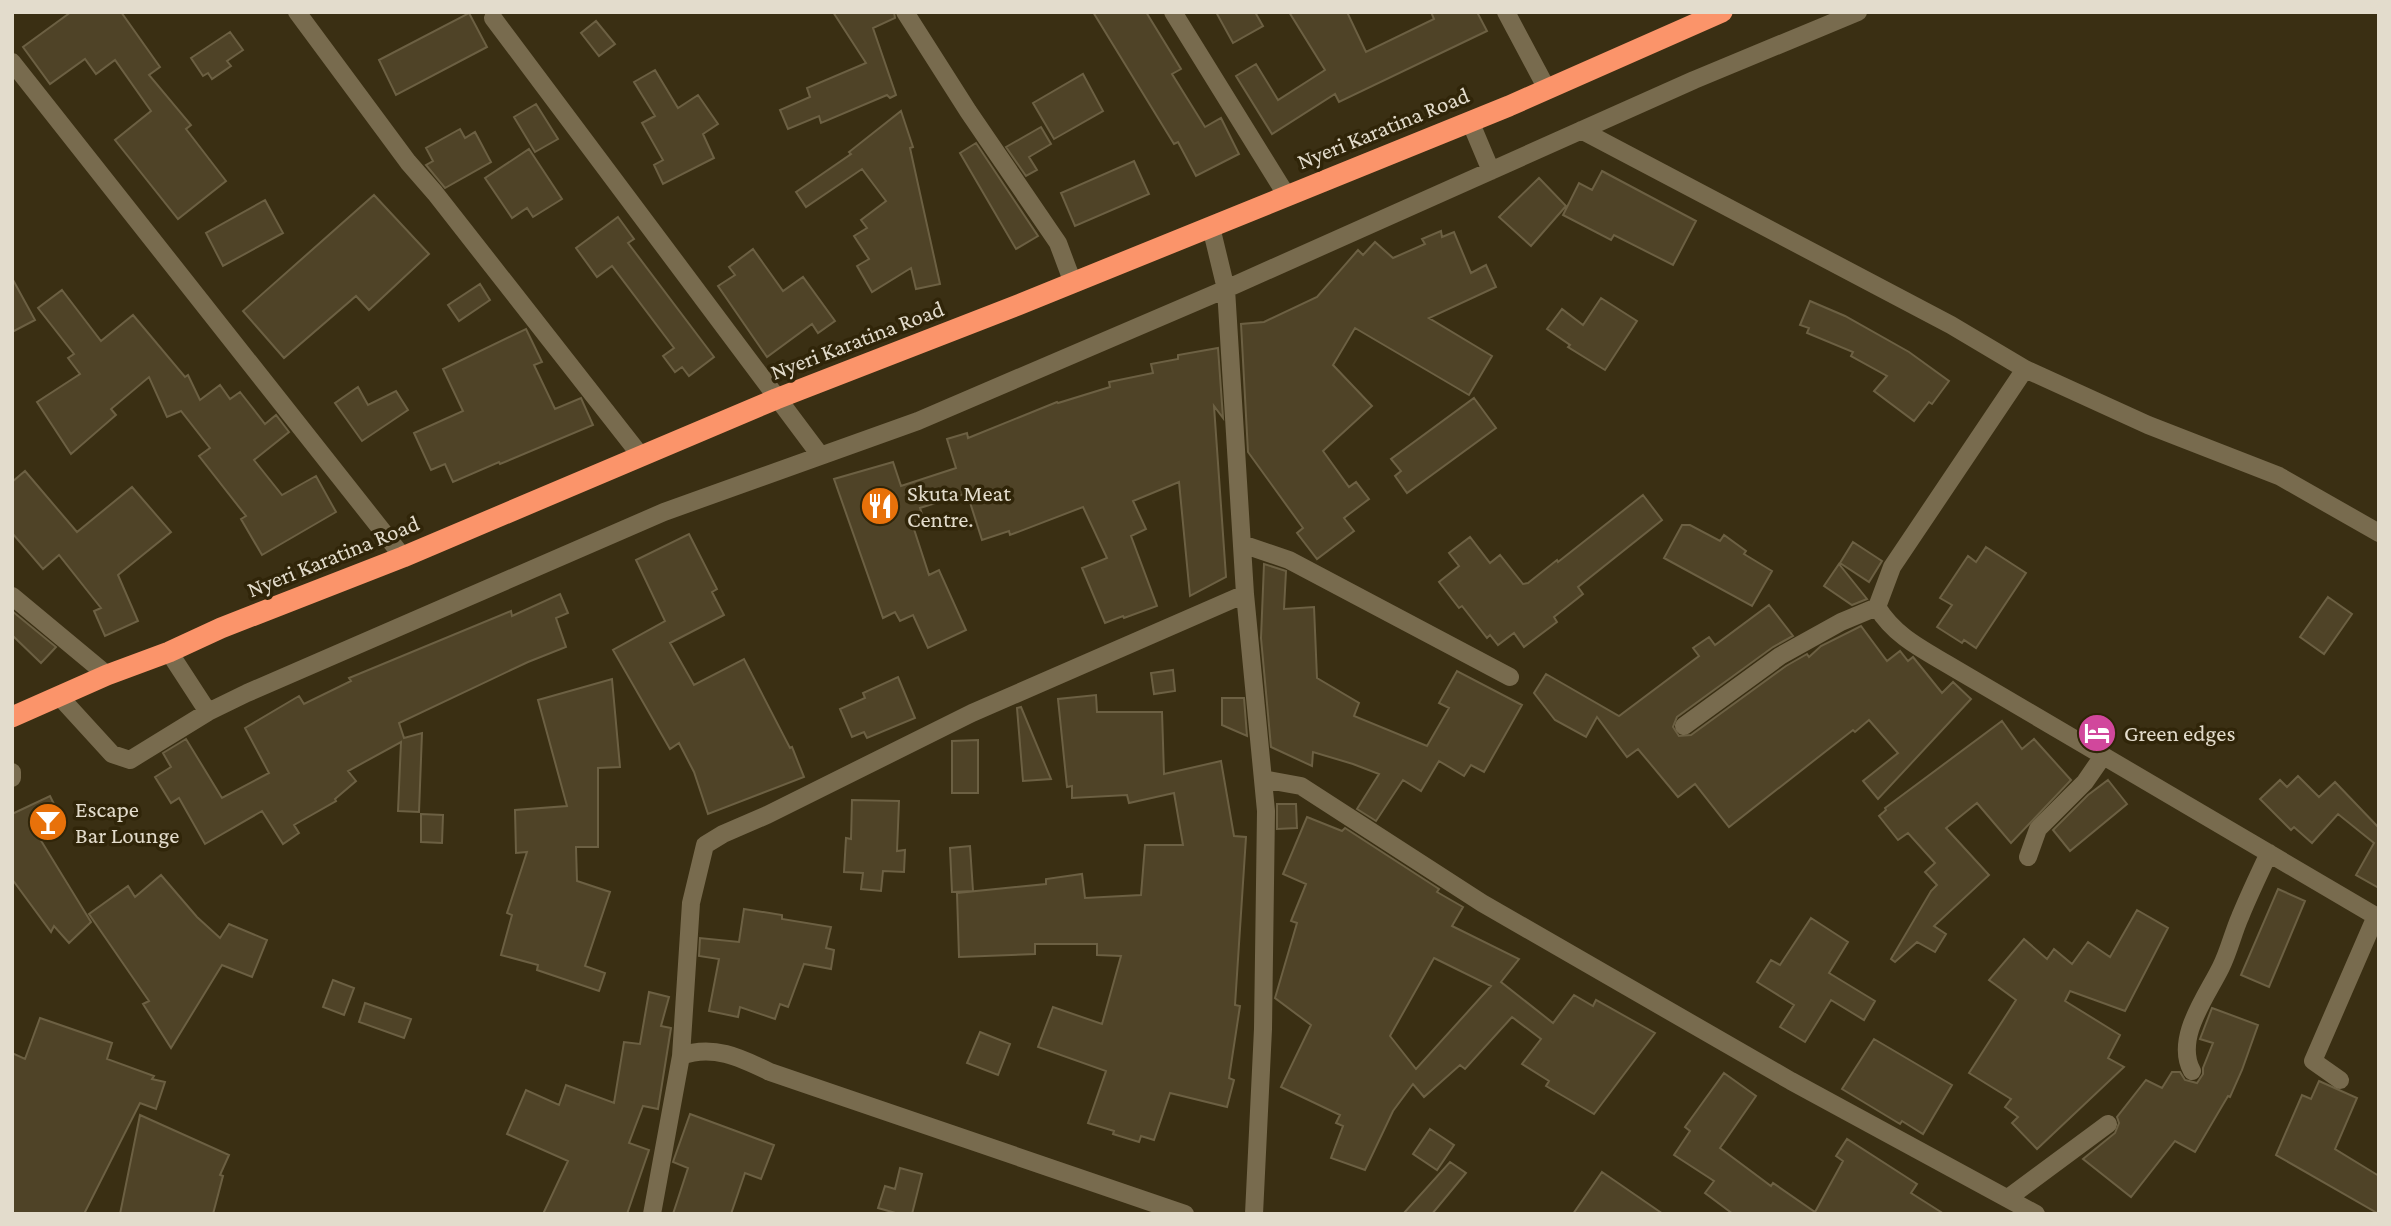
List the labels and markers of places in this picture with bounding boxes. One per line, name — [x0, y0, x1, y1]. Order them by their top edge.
place label: Skuta Meat Centre. — [907, 480, 1011, 532]
restaurant icon: Skuta Meat Centre. — [859, 485, 901, 527]
hotel icon: Green edges — [2076, 712, 2118, 754]
place label: Green edges — [2124, 720, 2235, 746]
place label: Escape Bar Lounge — [75, 796, 179, 848]
bar icon: Escape Bar Lounge — [27, 801, 69, 843]

